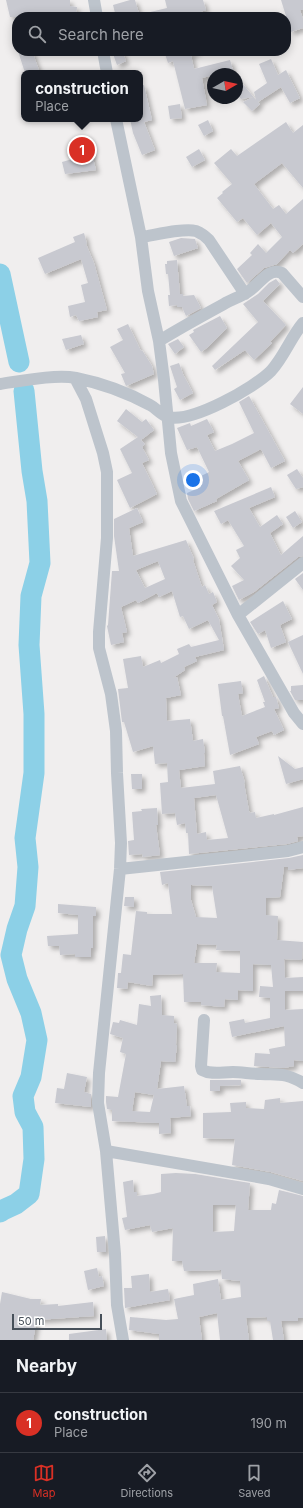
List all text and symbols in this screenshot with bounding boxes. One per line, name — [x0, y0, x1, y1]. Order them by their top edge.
search box — [12, 12, 291, 56]
icon: search — [26, 23, 48, 45]
text: Search here — [58, 25, 144, 44]
north arrow — [207, 68, 243, 104]
popup — [21, 70, 143, 122]
text: construction — [35, 79, 129, 98]
text: Place — [35, 98, 69, 114]
pin: 1 — [69, 135, 95, 165]
your location — [183, 470, 203, 490]
scale bar — [12, 1312, 102, 1331]
text: 50 m — [18, 1314, 44, 1328]
text: Nearby — [16, 1356, 77, 1376]
text: construction — [54, 1405, 148, 1424]
text: 1 — [26, 1415, 32, 1431]
text: 190 m — [250, 1415, 287, 1431]
text: Place — [54, 1424, 88, 1440]
tab: Map — [33, 1462, 55, 1500]
tab: Directions — [121, 1462, 173, 1500]
tab: Saved — [238, 1462, 270, 1500]

